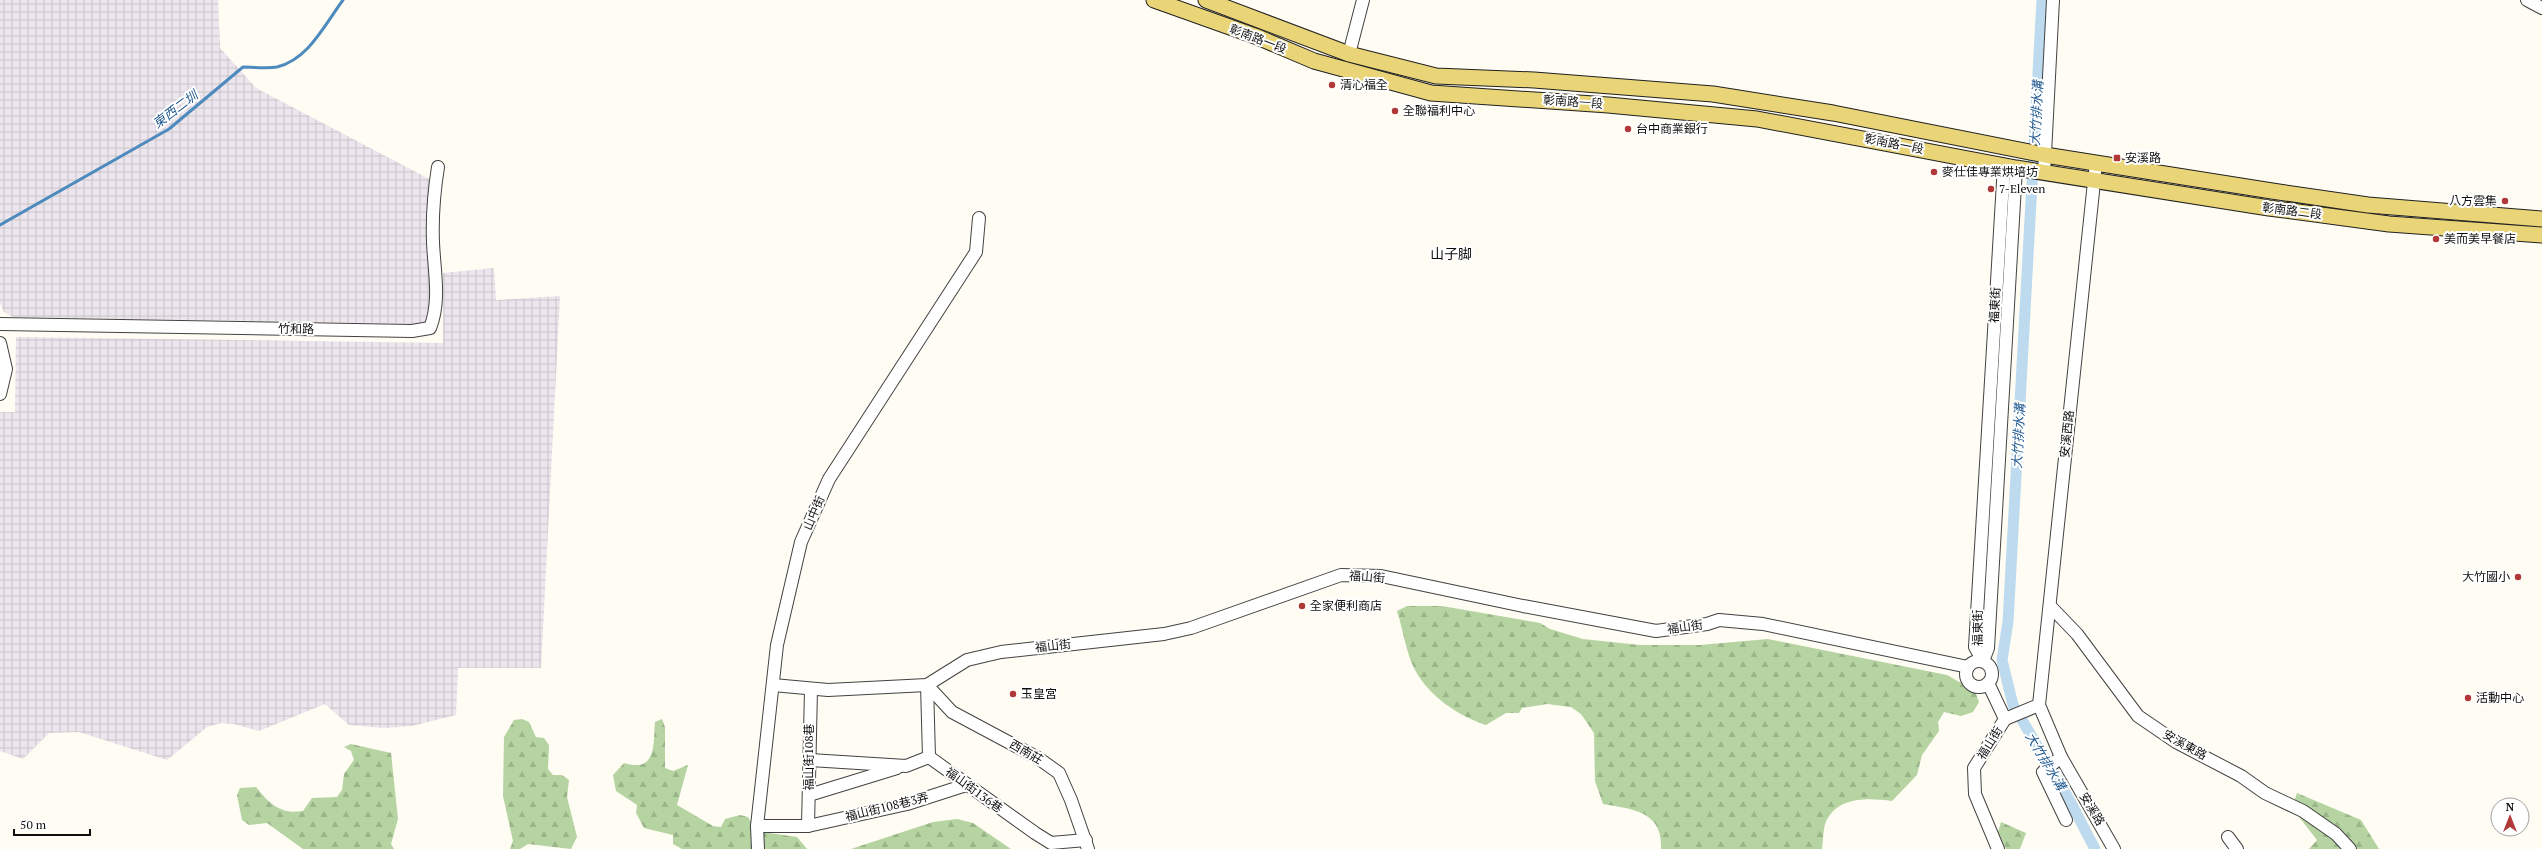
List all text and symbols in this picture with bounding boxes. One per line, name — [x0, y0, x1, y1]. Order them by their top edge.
street label: 彰南路一段 — [1227, 21, 1289, 56]
place label: 清心福全 — [1340, 77, 1388, 92]
water label: 大竹排水溝 — [2025, 78, 2047, 146]
marker: 清心福全 — [1327, 80, 1337, 90]
water label: 東西二圳 — [149, 85, 203, 132]
street label: 彰南路一段 — [1543, 92, 1603, 111]
place label: 全聯福利中心 — [1403, 103, 1475, 118]
marker: 全聯福利中心 — [1390, 106, 1400, 116]
place label: 台中商業銀行 — [1636, 121, 1708, 136]
marker: 台中商業銀行 — [1623, 124, 1633, 134]
street label: 彰南路一段 — [1863, 130, 1925, 157]
place label: 安溪路 — [2125, 150, 2161, 165]
marker: 安溪路 — [2112, 153, 2122, 163]
place label: 麥仕佳專業烘培坊 — [1942, 164, 2038, 179]
marker: 麥仕佳專業烘培坊 — [1929, 167, 1939, 177]
place label: 7-Eleven — [1999, 181, 2045, 196]
marker: 7-Eleven — [1986, 184, 1996, 194]
place label: 八方雲集 — [2449, 193, 2497, 208]
marker: 八方雲集 — [2500, 196, 2510, 206]
street label: 彰南路二段 — [2261, 199, 2323, 222]
place label: 美而美早餐店 — [2444, 231, 2516, 246]
marker: 美而美早餐店 — [2431, 234, 2441, 244]
district label: 山子脚 — [1430, 244, 1472, 263]
street label: 福東街 — [1986, 287, 2003, 323]
street label: 竹和路 — [278, 321, 314, 336]
water label: 大竹排水溝 — [2007, 401, 2029, 469]
street label: 安溪西路 — [2057, 409, 2076, 459]
street label: 山中街 — [800, 493, 827, 532]
street label: 福山街 — [1349, 568, 1386, 585]
place label: 大竹國小 — [2462, 569, 2510, 584]
marker: 大竹國小 — [2513, 572, 2523, 582]
place label: 全家便利商店 — [1310, 598, 1382, 613]
marker: 全家便利商店 — [1297, 601, 1307, 611]
street label: 福東街 — [1970, 610, 1985, 646]
street label: 福山街 — [1666, 617, 1704, 636]
street label: 福山街 — [1034, 636, 1072, 655]
place label: 玉皇宮 — [1021, 686, 1057, 701]
marker: 玉皇宮 — [1008, 689, 1018, 699]
place label: 活動中心 — [2476, 690, 2524, 705]
marker: 活動中心 — [2463, 693, 2473, 703]
street label: 福山街108巷 — [801, 723, 816, 791]
street label: 福山街 — [1974, 723, 2005, 762]
street label: 安溪東路 — [2161, 726, 2210, 763]
water label: 大竹排水溝 — [2022, 729, 2071, 795]
street label: 西南莊 — [1007, 736, 1046, 767]
street label: 福山街136巷 — [943, 764, 1006, 815]
street label: 福山街108巷3弄 — [844, 789, 930, 824]
street label: 安溪路 — [2077, 789, 2108, 828]
north arrow — [2490, 797, 2530, 837]
text: N — [2506, 800, 2515, 814]
scale bar — [14, 811, 90, 837]
text: 50 m — [20, 817, 47, 832]

